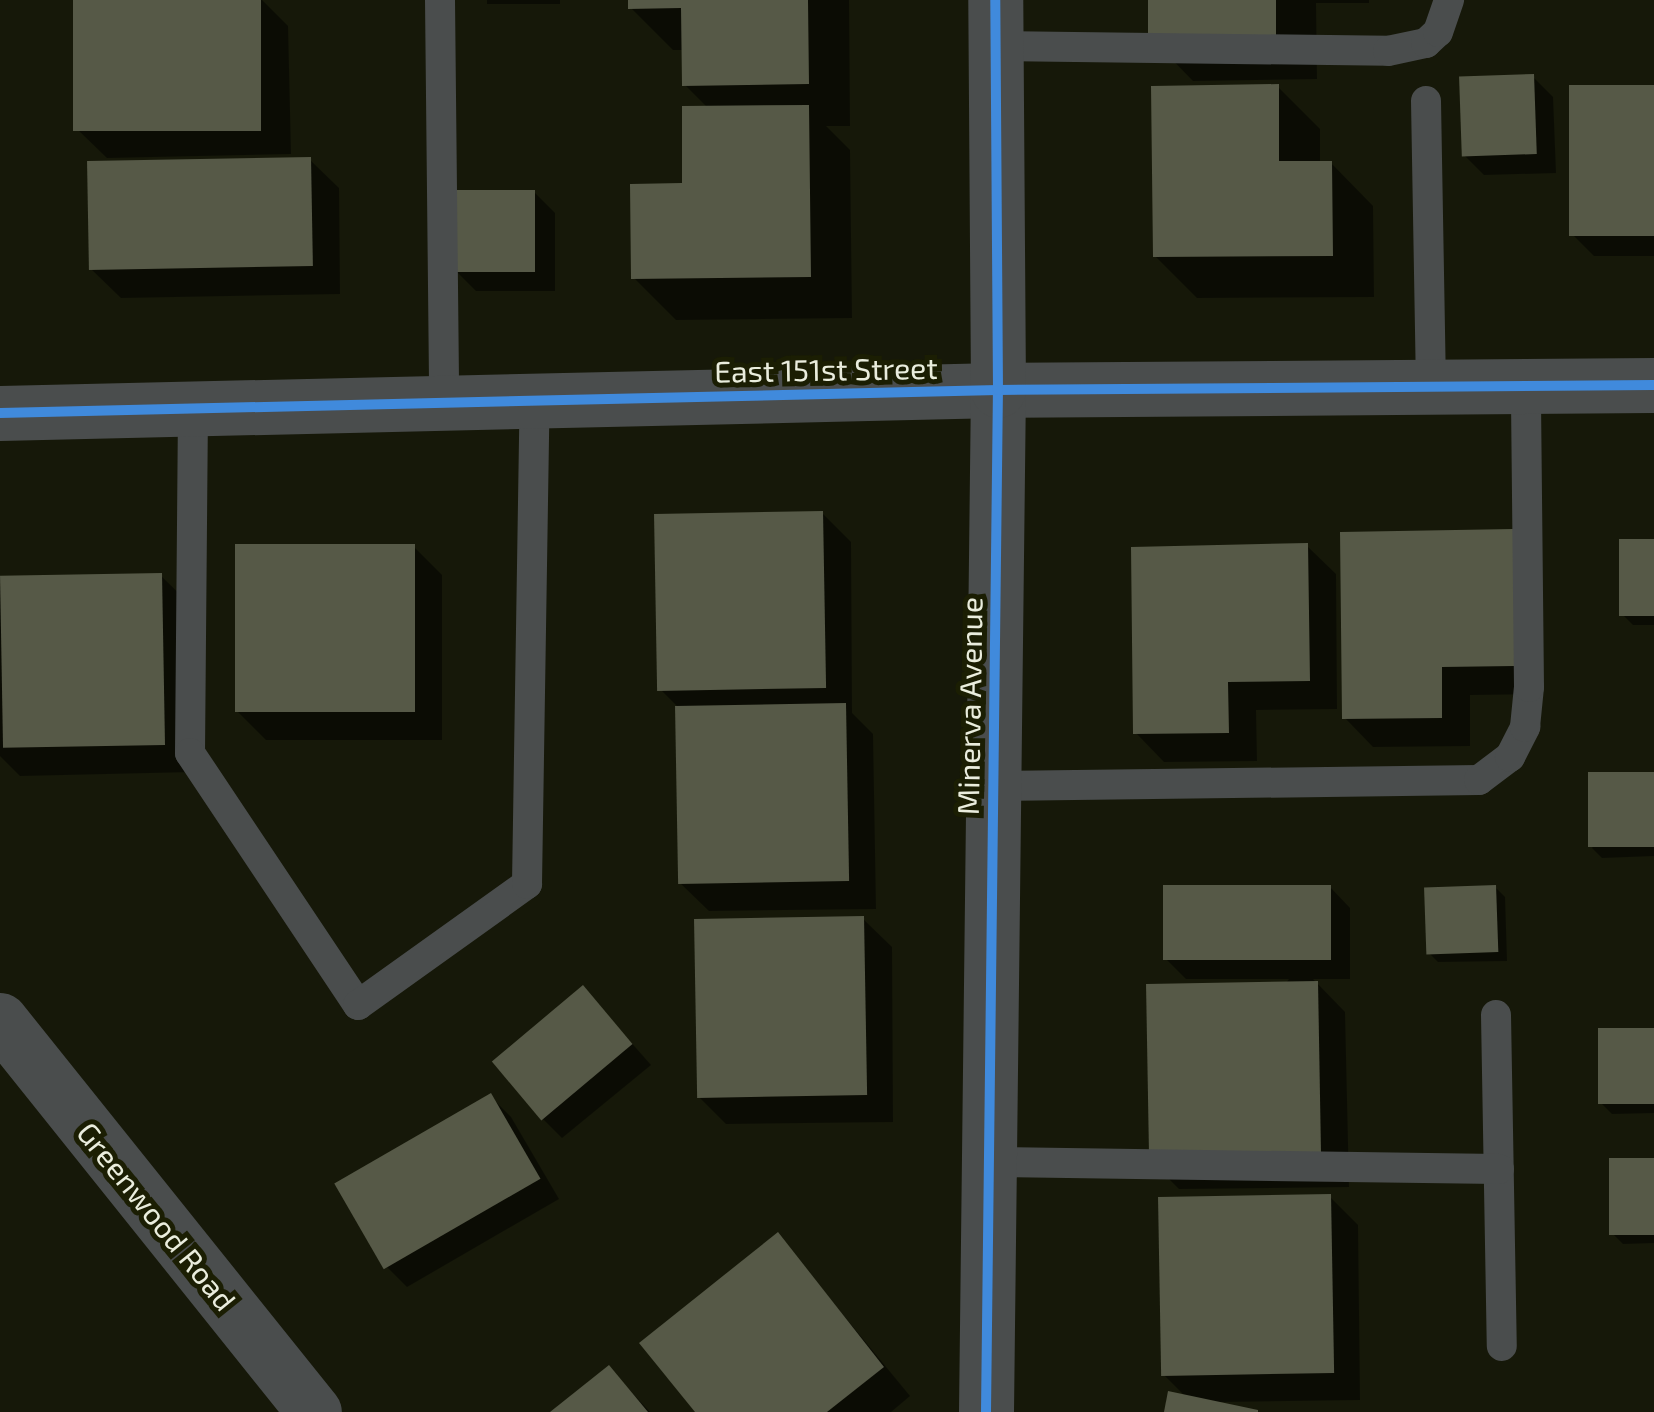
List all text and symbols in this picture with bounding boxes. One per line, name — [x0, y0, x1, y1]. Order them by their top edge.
street label: East 151st Street — [714, 349, 938, 389]
street label: Minerva Avenue — [949, 596, 989, 816]
street label: Greenwood Road — [70, 1115, 244, 1317]

